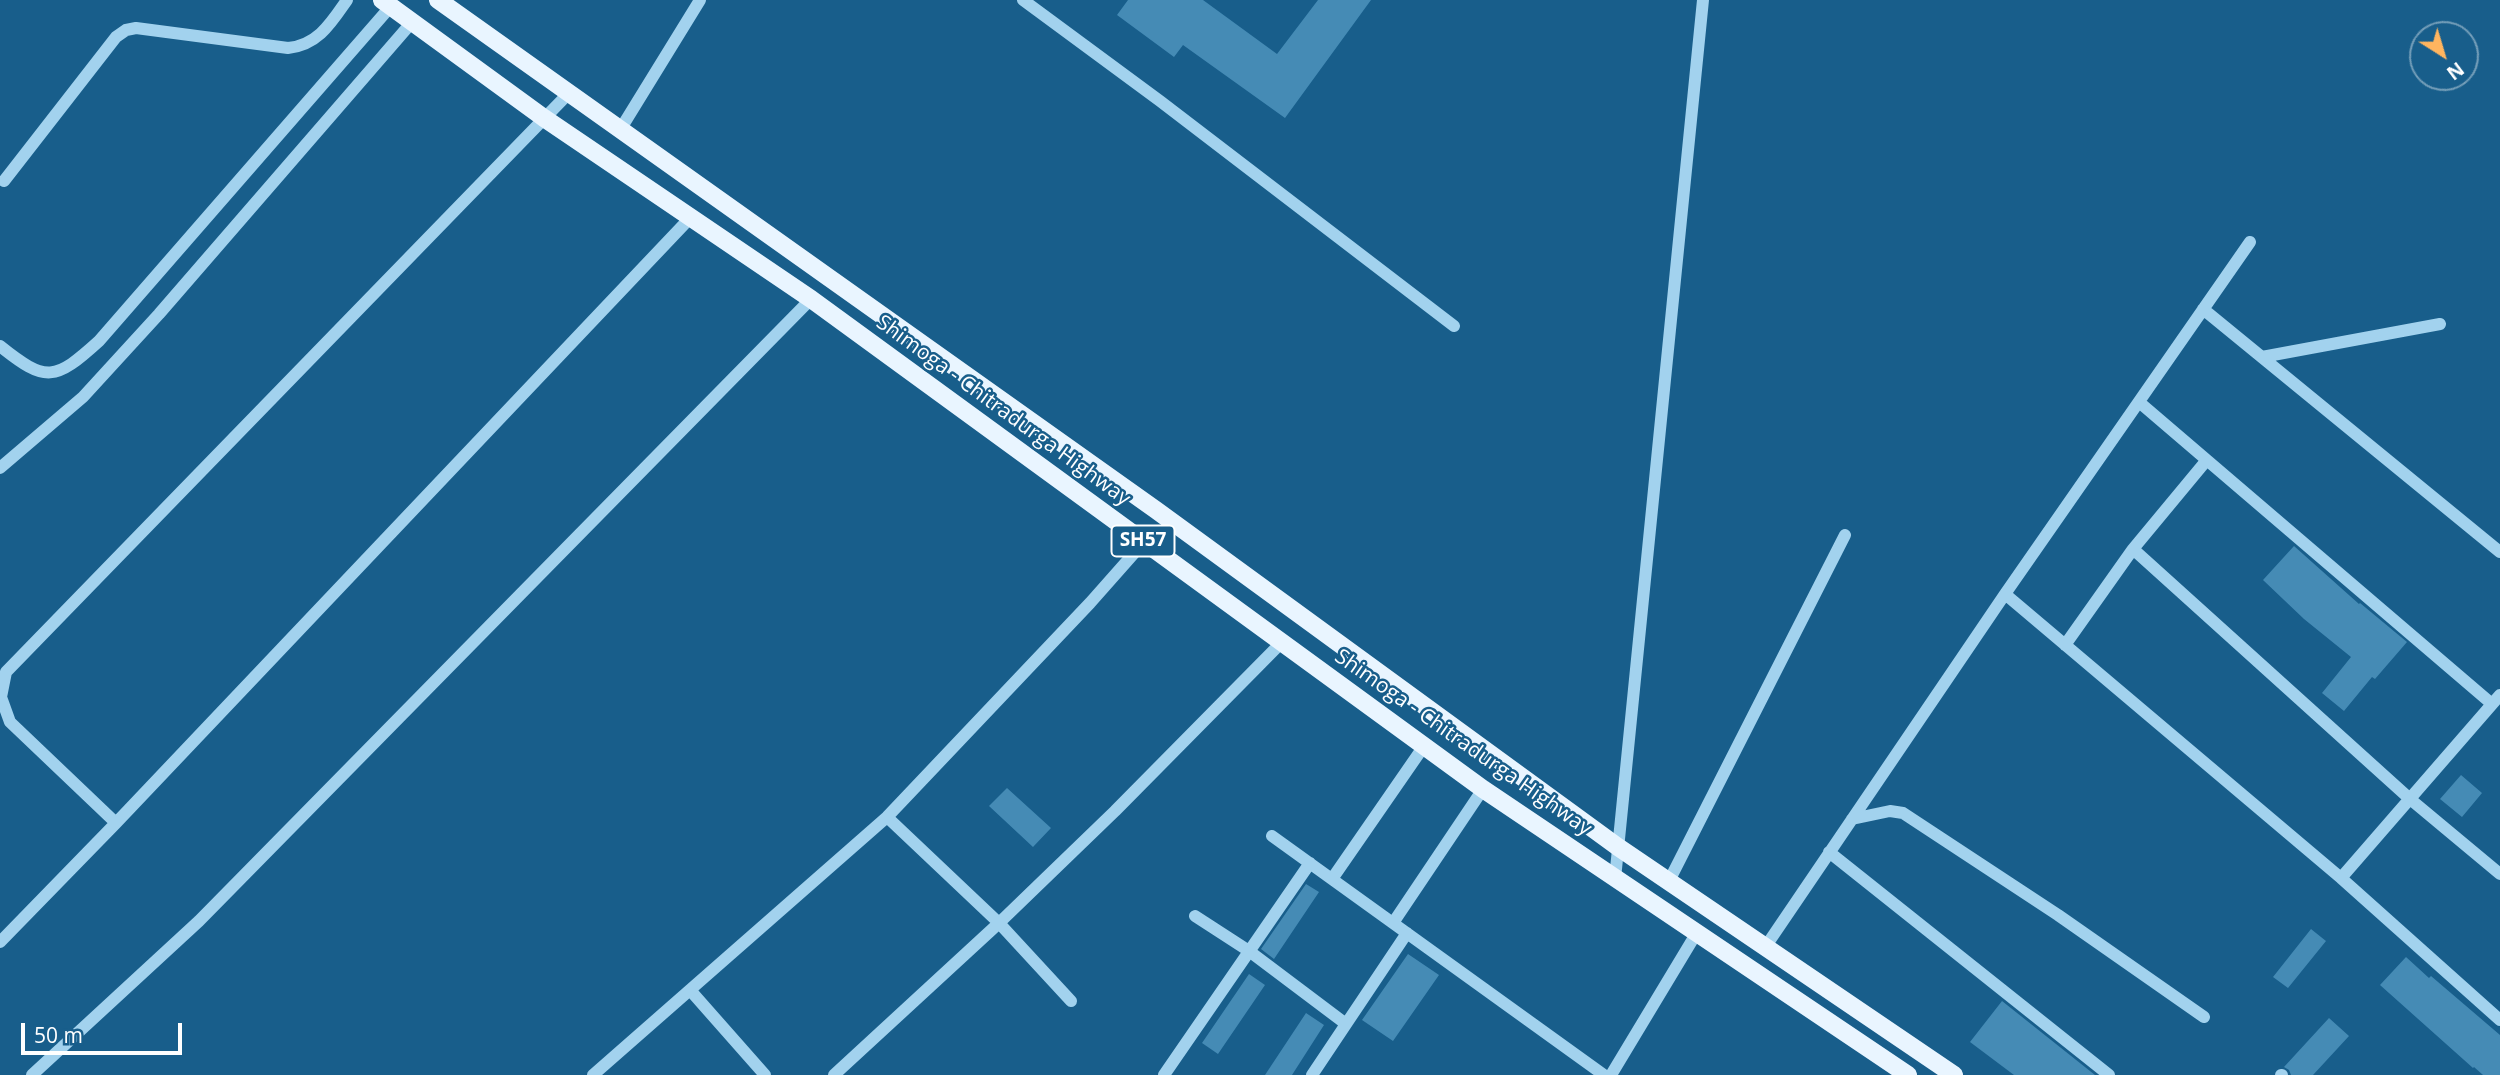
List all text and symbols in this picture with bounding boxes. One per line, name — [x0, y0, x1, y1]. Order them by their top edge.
north arrow — [2409, 21, 2479, 91]
text: N — [2441, 56, 2469, 86]
street label: Shimoga - Chitradurga Highway — [871, 310, 1135, 512]
road number: SH57 — [1112, 526, 1174, 556]
street label: Shimoga - Chitradurga Highway — [1330, 644, 1596, 842]
scale bar — [24, 1009, 186, 1052]
text: 50 m — [34, 1021, 83, 1049]

